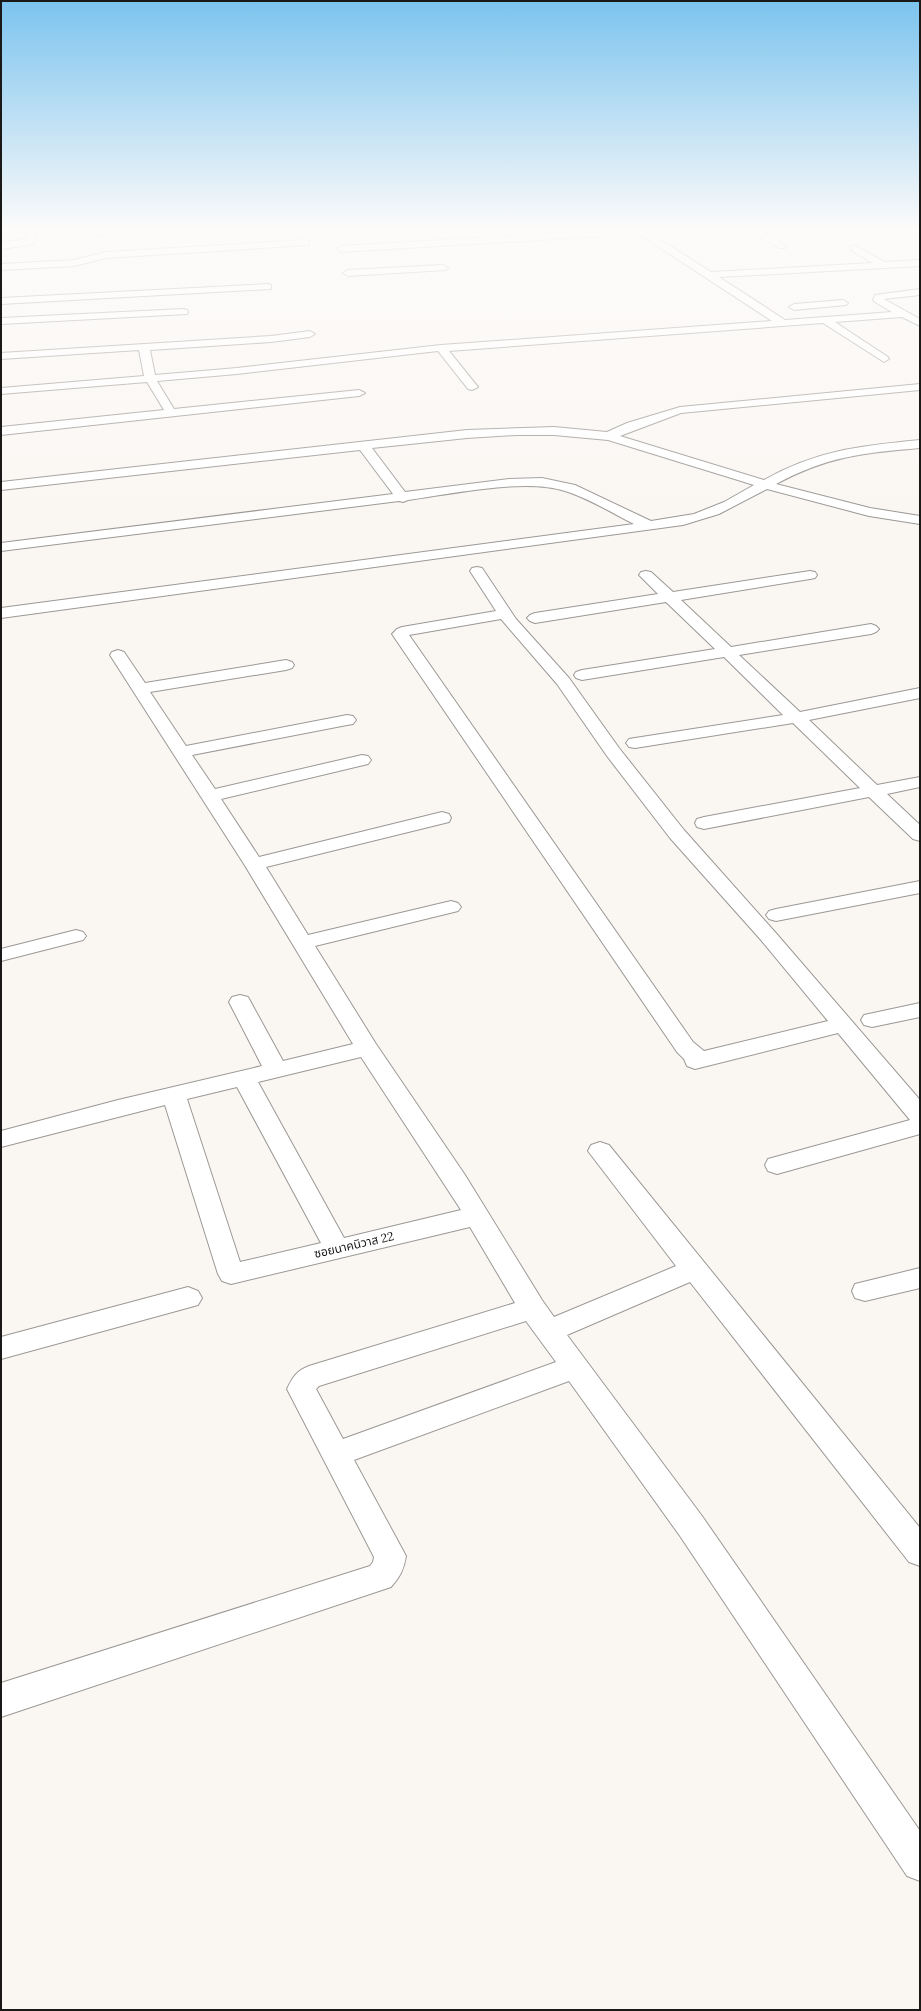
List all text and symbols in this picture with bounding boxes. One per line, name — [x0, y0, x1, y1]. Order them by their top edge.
street label: ซอยนาคนิวาส 22 — [313, 1228, 395, 1261]

